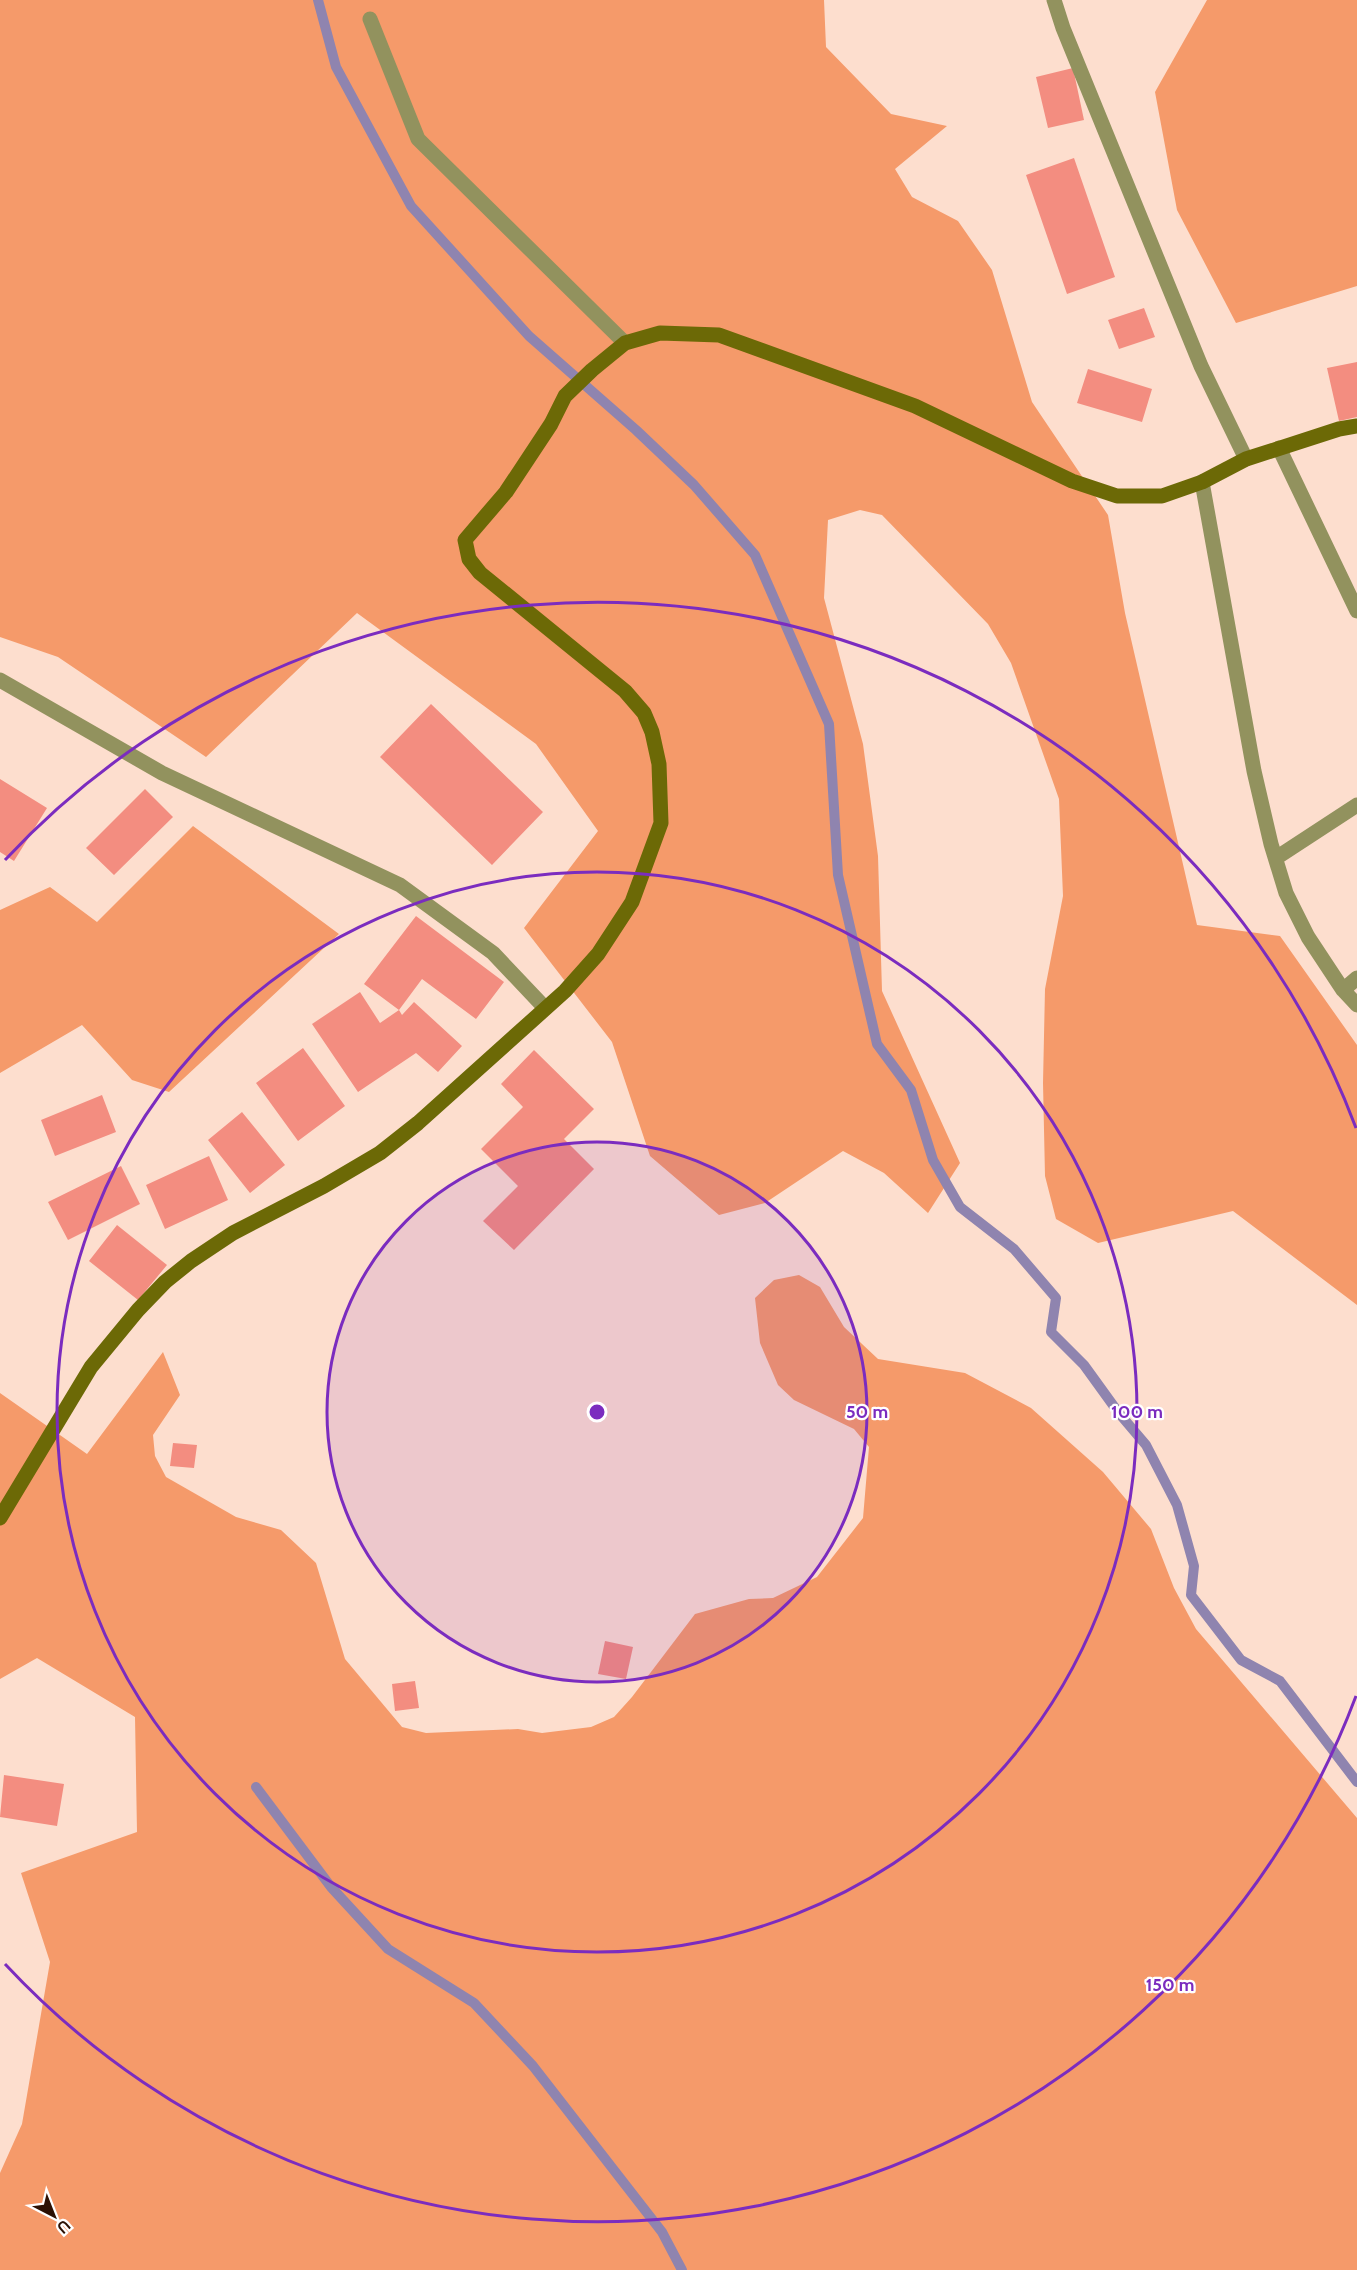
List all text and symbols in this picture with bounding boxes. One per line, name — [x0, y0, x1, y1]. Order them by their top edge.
text: 50 m — [846, 1401, 888, 1423]
text: 100 m — [1111, 1401, 1163, 1423]
centre of rings — [587, 1402, 607, 1422]
text: 150 m — [1146, 1974, 1194, 1996]
north arrow — [24, 2186, 84, 2246]
text: U — [53, 2216, 74, 2238]

